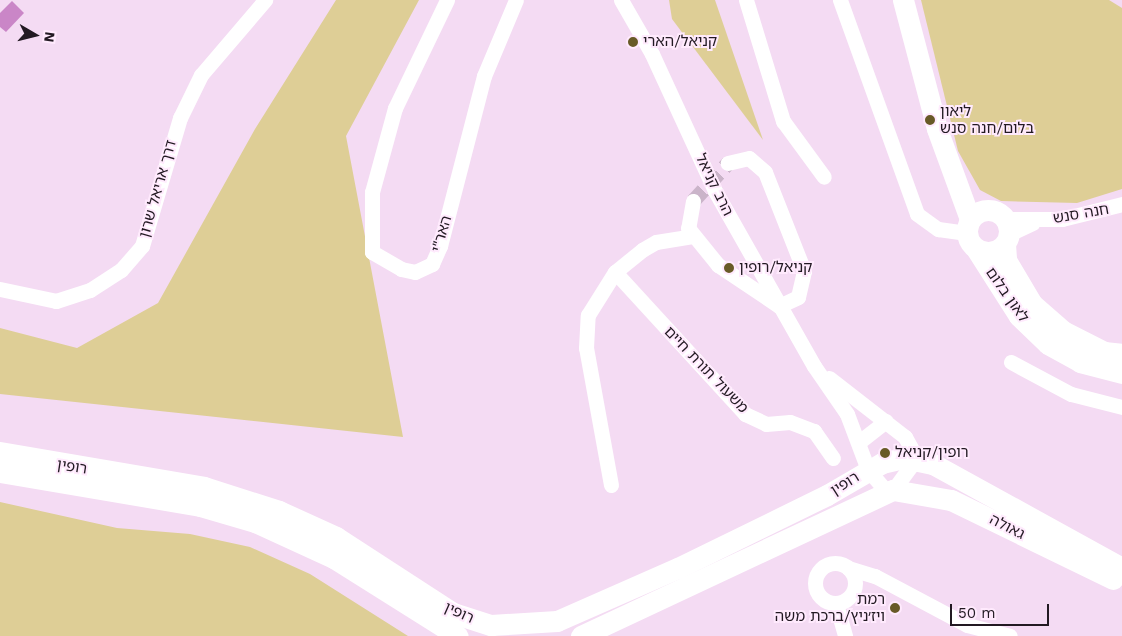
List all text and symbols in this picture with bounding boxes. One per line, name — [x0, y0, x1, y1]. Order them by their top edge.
north arrow — [10, 10, 60, 60]
text: N — [41, 31, 58, 43]
place label: קניאל/הארי — [643, 33, 717, 51]
marker: קניאל/הארי — [627, 36, 639, 48]
place label: ליאון בלום/חנה סנש — [940, 102, 1034, 137]
marker: ליאון בלום/חנה סנש — [924, 114, 936, 126]
street label: דרך אריאל שרון — [135, 138, 181, 240]
street label: הרב קניאל — [691, 151, 737, 219]
street label: חנה סנש — [1052, 200, 1110, 228]
street label: האר"י — [428, 214, 456, 254]
place label: קניאל/רופין — [739, 259, 813, 277]
marker: קניאל/רופין — [723, 262, 735, 274]
street label: לאון בלום — [982, 264, 1032, 326]
street label: משעול תורת חיים — [660, 323, 752, 417]
place label: רופין/קניאל — [895, 444, 969, 462]
marker: רופין/קניאל — [879, 447, 891, 459]
street label: רופין — [56, 456, 88, 478]
street label: רופין — [827, 468, 863, 500]
street label: גאולה — [987, 511, 1027, 543]
place label: רמת ויז׳ניץ/ברכת משה — [775, 590, 885, 625]
scale bar — [952, 594, 1051, 626]
street label: רופין — [441, 599, 477, 627]
marker: רמת ויז׳ניץ/ברכת משה — [889, 602, 901, 614]
text: 50 m — [958, 604, 995, 622]

